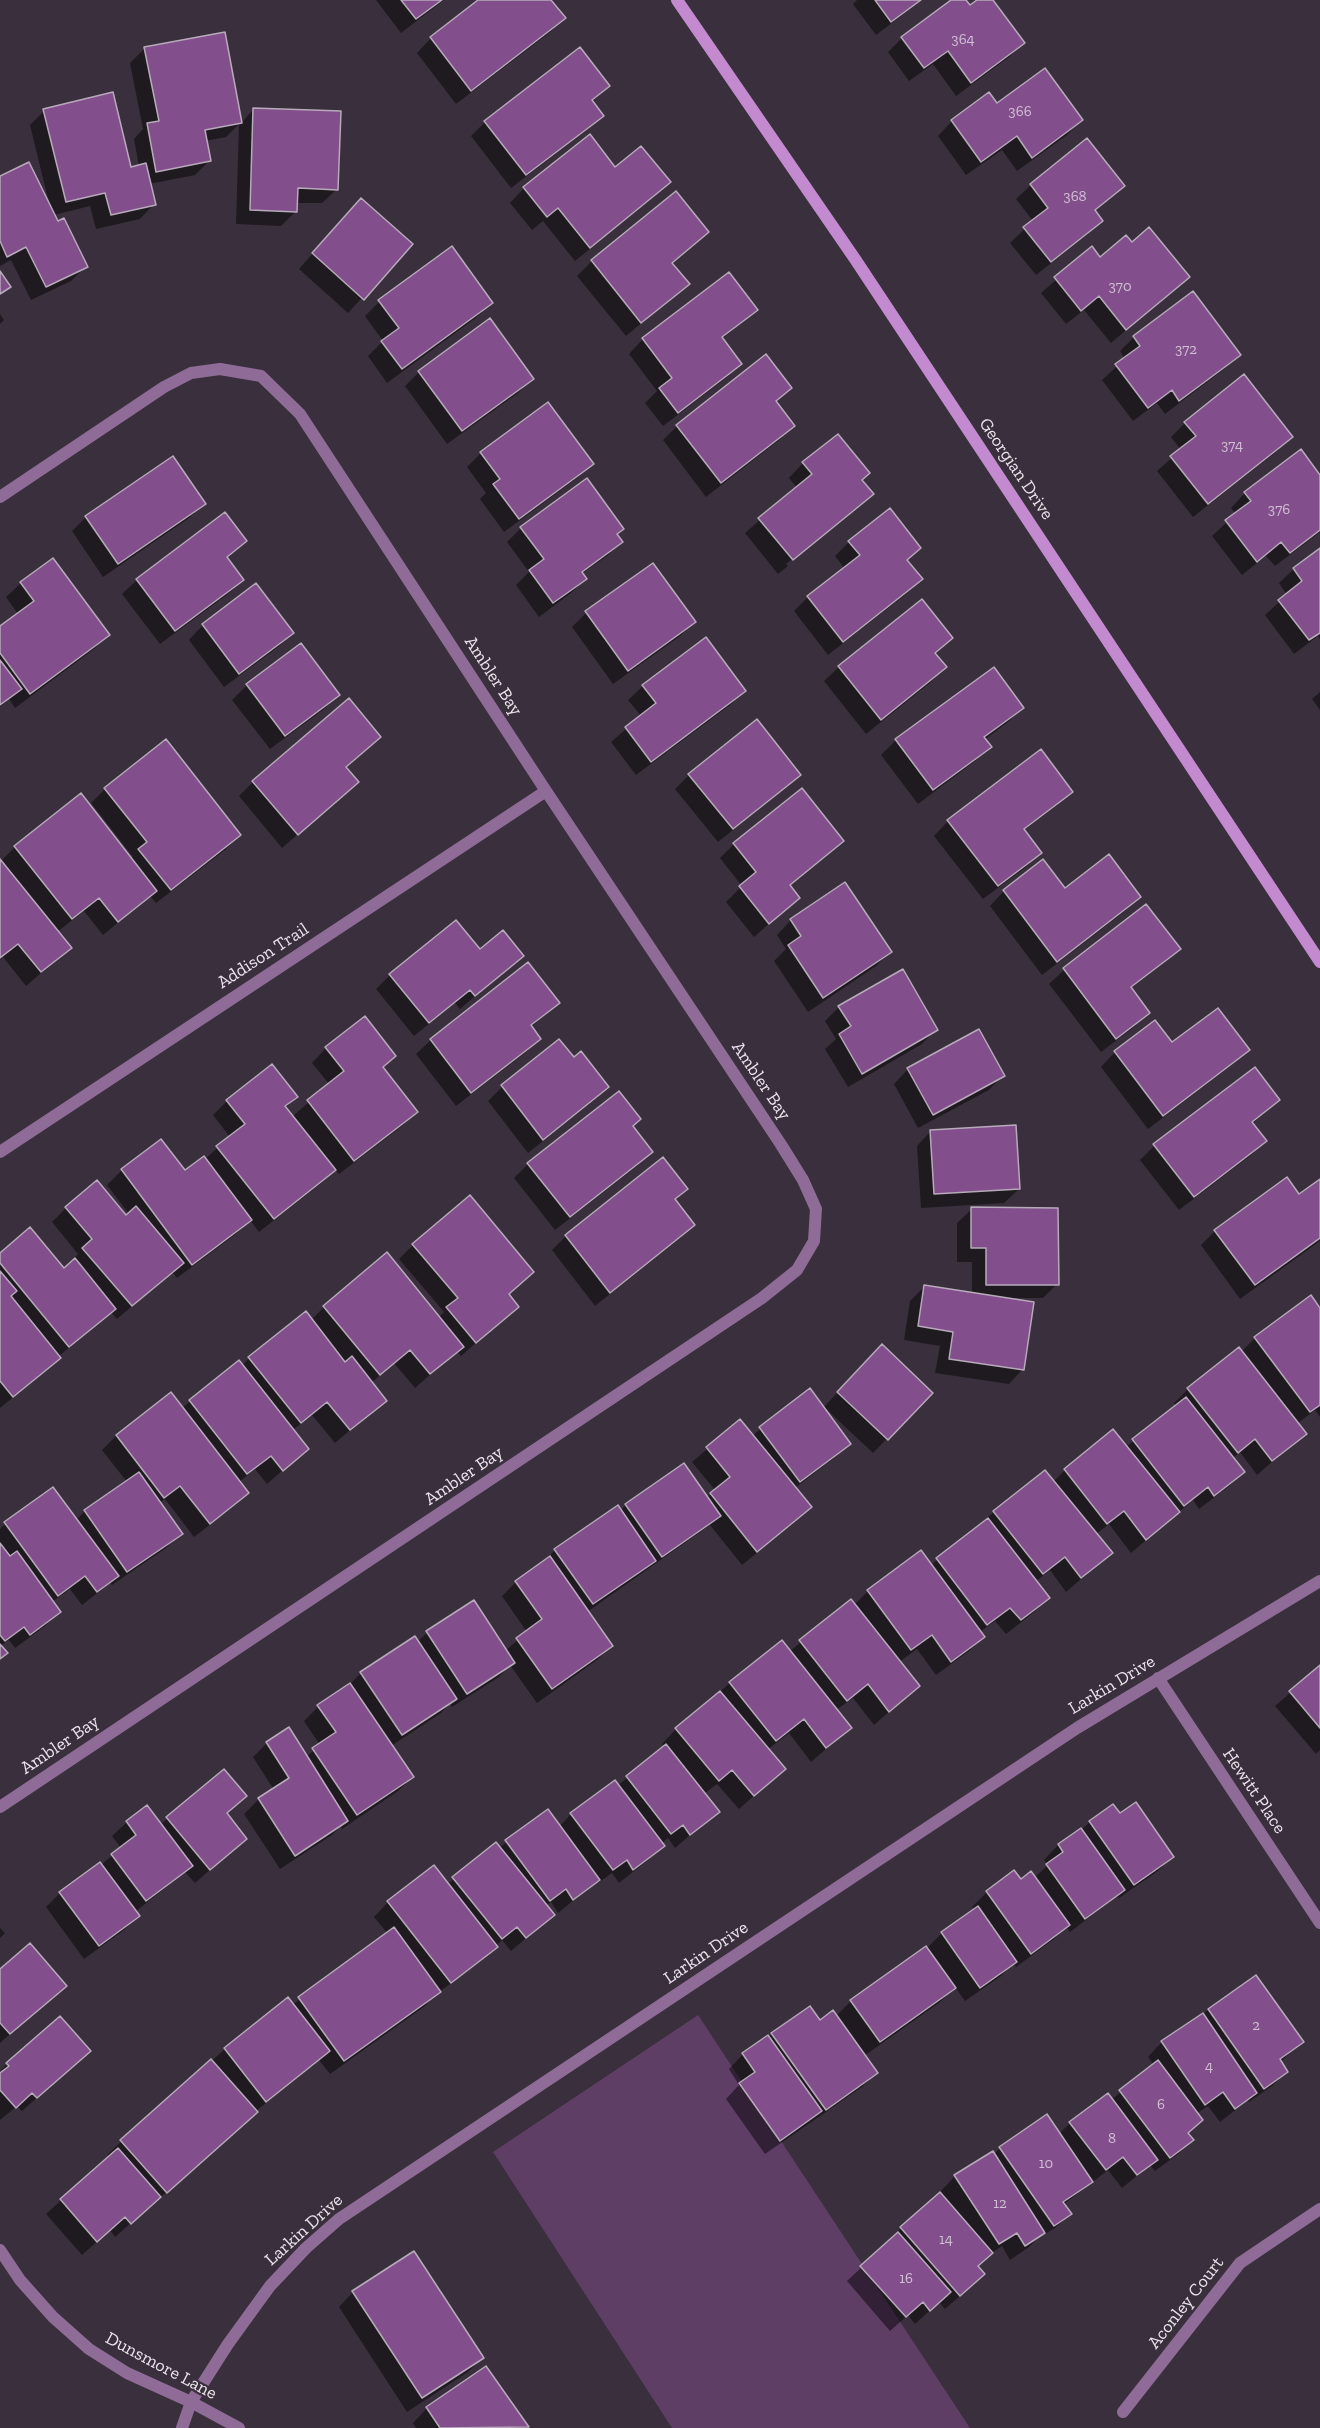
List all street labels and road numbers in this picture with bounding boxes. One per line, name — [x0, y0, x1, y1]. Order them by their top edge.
street label: Georgian Drive — [974, 414, 1058, 524]
street label: Ambler Bay — [459, 632, 527, 720]
street label: Addison Trail — [213, 918, 313, 994]
street label: Ambler Bay — [727, 1038, 795, 1124]
street label: Ambler Bay — [421, 1442, 507, 1510]
street label: Larkin Drive — [1065, 1651, 1159, 1719]
street label: Ambler Bay — [17, 1711, 103, 1779]
street label: Hewitt Place — [1218, 1744, 1290, 1838]
street label: Larkin Drive — [660, 1917, 752, 1989]
street label: Larkin Drive — [261, 2189, 347, 2271]
street label: Aconley Court — [1143, 2253, 1229, 2353]
street label: Dunsmore Lane — [102, 2328, 220, 2404]

